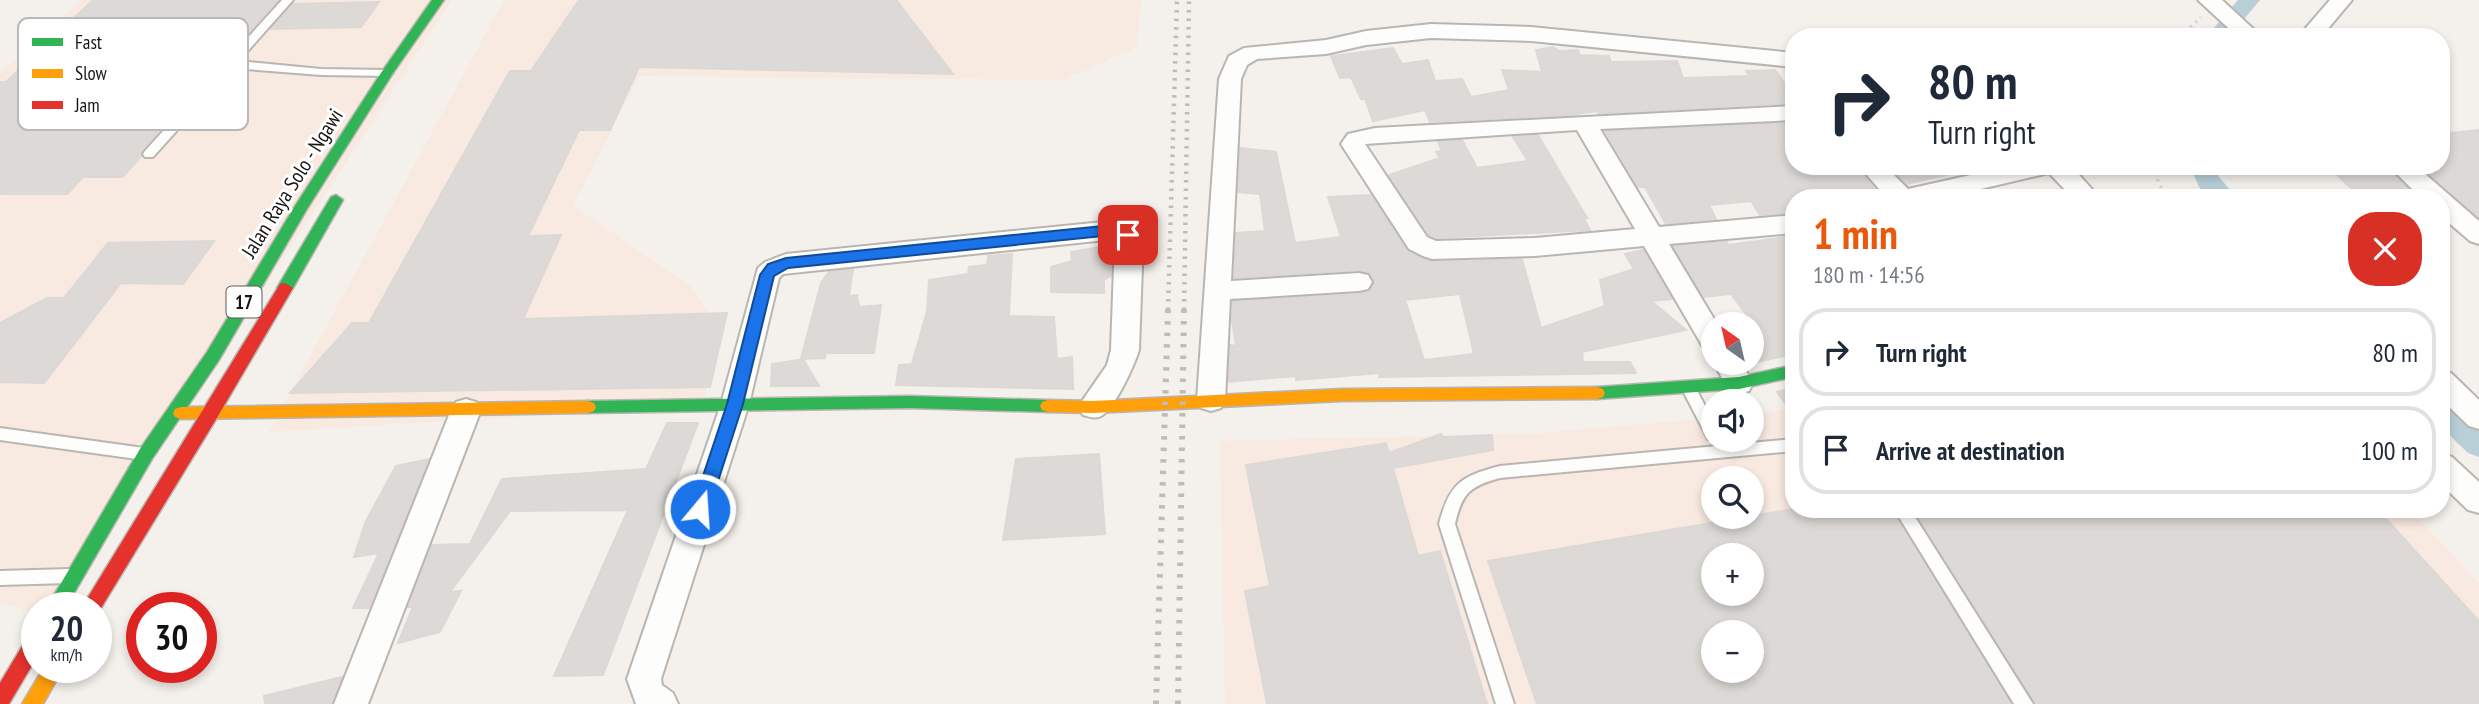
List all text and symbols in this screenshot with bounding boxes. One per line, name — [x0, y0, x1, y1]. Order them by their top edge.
legend — [18, 18, 248, 130]
text: Fast — [75, 30, 103, 54]
text: 80 m — [1928, 49, 2017, 113]
icon: right — [1813, 56, 1904, 147]
text: Slow — [75, 61, 108, 85]
text: Jam — [74, 93, 100, 117]
street label: Jalan Raya Solo - Ngawi — [235, 103, 349, 263]
text: Turn right — [1928, 111, 2036, 153]
pin — [1098, 205, 1158, 265]
text: 1 min — [1813, 206, 1898, 261]
button: close — [2348, 212, 2422, 286]
icon: arrive — [1109, 216, 1147, 254]
text: 180 m · 14:56 — [1813, 260, 1925, 289]
road number: 17 — [226, 286, 262, 318]
north arrow — [1701, 312, 1764, 374]
map controls — [1701, 312, 1764, 683]
icon: right — [1817, 333, 1855, 371]
text: Turn right — [1876, 336, 1967, 369]
text: 80 m — [2372, 336, 2418, 369]
button: sound — [1701, 389, 1764, 452]
icon: arrive — [1817, 431, 1855, 469]
text: Arrive at destination — [1876, 434, 2065, 467]
text: 100 m — [2360, 434, 2418, 467]
button: search — [1701, 466, 1764, 529]
position arrow — [663, 472, 737, 546]
button: + — [1701, 543, 1764, 606]
speed limit sign: 30 — [126, 592, 217, 683]
text: 20 — [50, 605, 83, 651]
button: − — [1701, 620, 1764, 683]
text: km/h — [51, 643, 82, 666]

